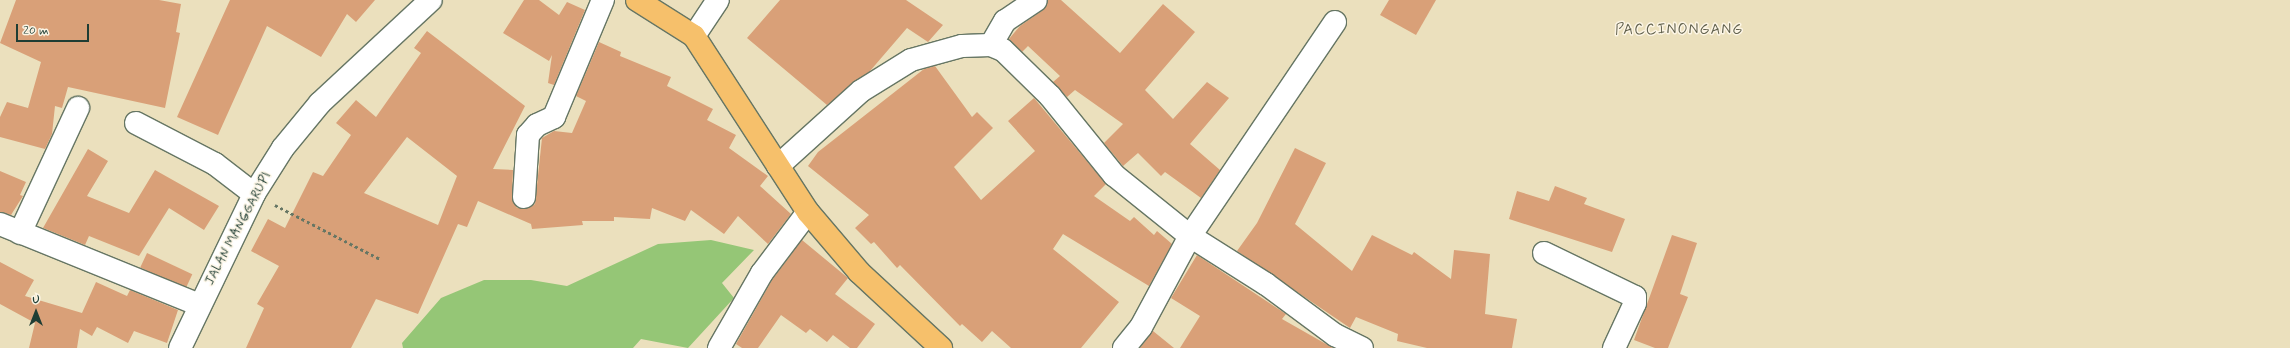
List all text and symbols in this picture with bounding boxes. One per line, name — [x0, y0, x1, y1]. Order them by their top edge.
scale bar — [18, 16, 91, 42]
district label: PACCINONGANG — [1616, 22, 1742, 40]
text: 20 m — [23, 23, 49, 39]
street label: JALAN MANGGARUPI — [202, 169, 276, 289]
north arrow — [16, 292, 56, 332]
text: U — [32, 293, 40, 307]

